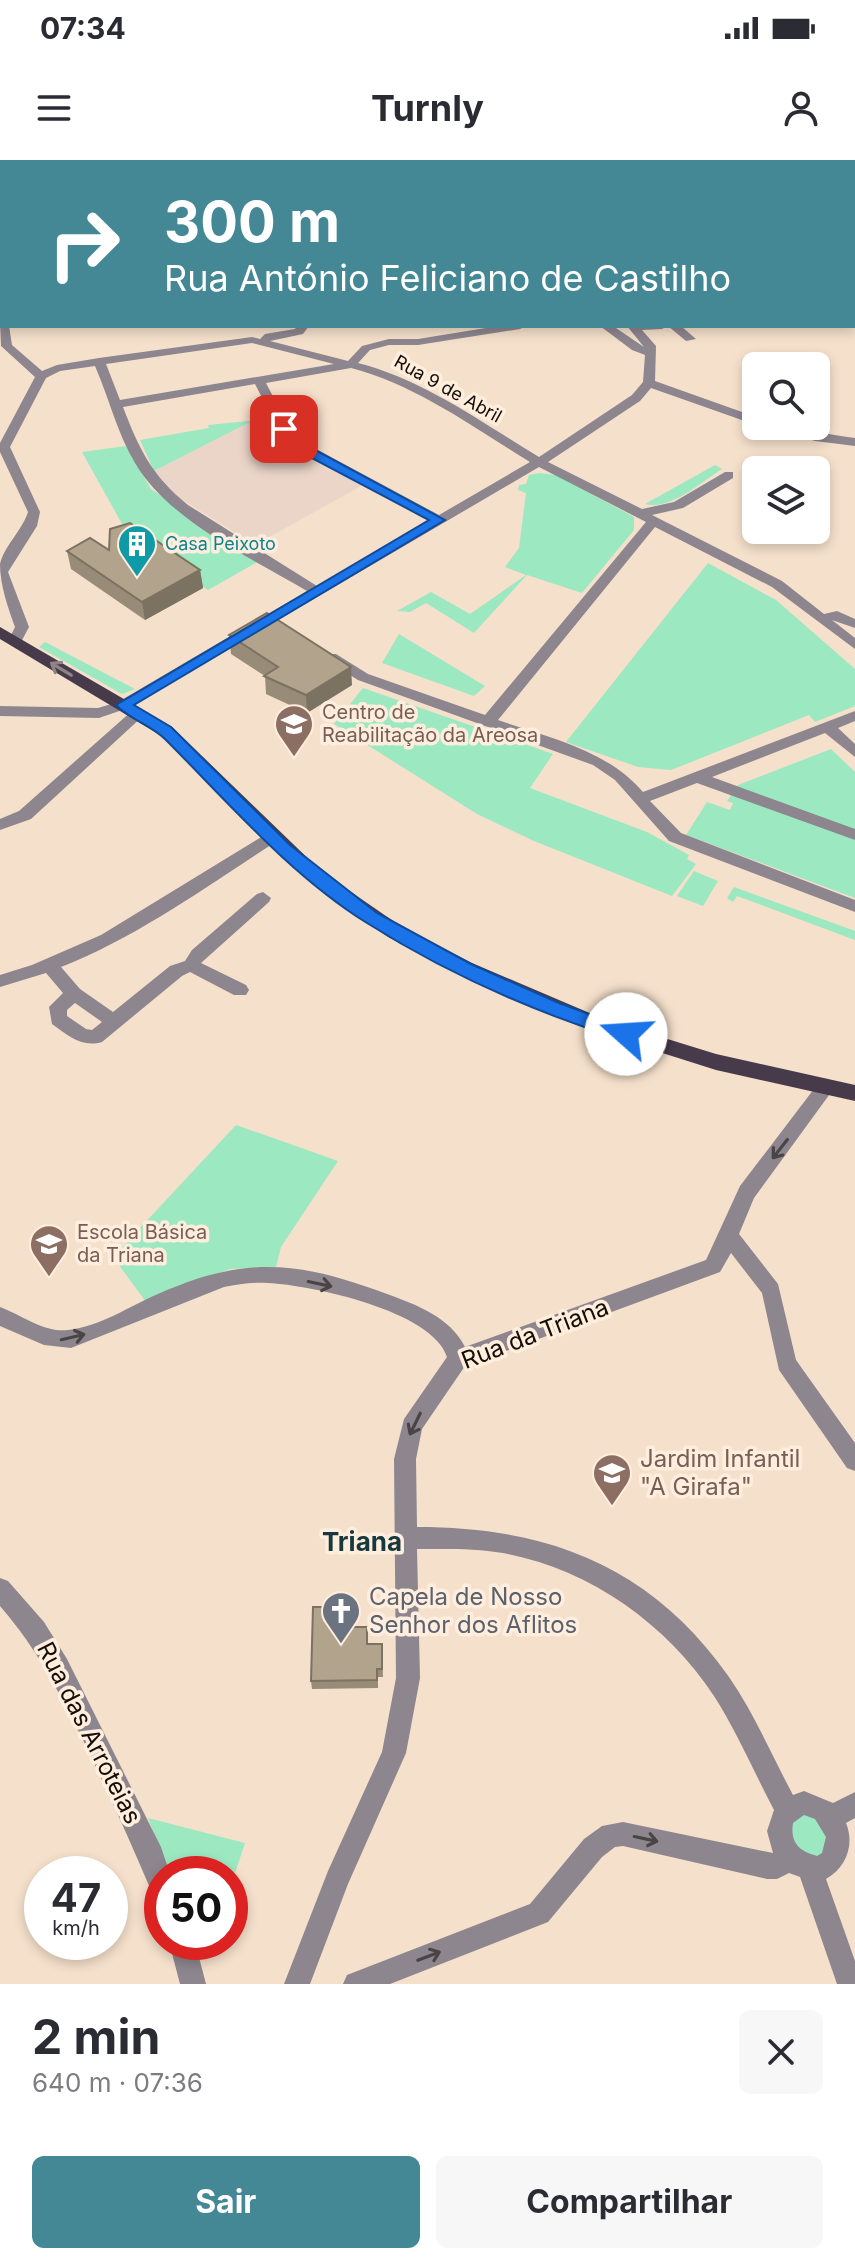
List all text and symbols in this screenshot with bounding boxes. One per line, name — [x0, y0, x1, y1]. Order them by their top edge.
text: 07:34 — [40, 10, 126, 46]
icon: menu — [32, 86, 76, 130]
text: Turnly — [371, 86, 484, 130]
icon: person — [779, 86, 823, 130]
text: 300 m — [164, 188, 340, 256]
icon: right — [32, 192, 136, 296]
text: Rua António Feliciano de Castilho — [164, 256, 731, 300]
street label: Rua 9 de Abril — [391, 350, 506, 427]
map controls — [742, 352, 830, 544]
button: search — [742, 352, 830, 440]
pin — [250, 395, 318, 463]
icon: arrive — [262, 407, 306, 451]
button: layers — [742, 456, 830, 544]
building icon: Casa Peixoto — [116, 523, 158, 578]
place label: Casa Peixoto — [165, 533, 276, 554]
one-way arrow — [50, 661, 73, 677]
place label: Centro de Reabilitação da Areosa — [322, 700, 538, 747]
school or university icon: Centro de Reabilitação da Areosa — [273, 703, 315, 758]
position arrow — [584, 992, 668, 1076]
one-way arrow — [772, 1138, 789, 1160]
place label: Escola Básica da Triana — [77, 1220, 207, 1267]
school or university icon: Escola Básica da Triana — [28, 1223, 70, 1278]
one-way arrow — [307, 1277, 332, 1292]
street label: Rua da Triana — [457, 1292, 613, 1375]
one-way arrow — [59, 1329, 85, 1344]
one-way arrow — [407, 1411, 422, 1435]
place label: Jardim Infantil "A Girafa" — [640, 1444, 800, 1501]
school or university icon: Jardim Infantil "A Girafa" — [591, 1452, 633, 1507]
district label: Triana — [322, 1526, 402, 1557]
place label: Capela de Nosso Senhor dos Aflitos — [369, 1582, 577, 1639]
church icon: Capela de Nosso Senhor dos Aflitos — [320, 1590, 362, 1645]
street label: Rua das Arroteias — [31, 1637, 148, 1828]
one-way arrow — [633, 1832, 658, 1847]
speed limit sign: 50 — [144, 1856, 248, 1960]
text: 47 — [51, 1873, 101, 1922]
text: km/h — [52, 1916, 100, 1940]
one-way arrow — [416, 1948, 441, 1962]
text: 2 min — [32, 2007, 160, 2066]
button: close — [739, 2010, 823, 2094]
text: 640 m · 07:36 — [32, 2067, 203, 2098]
button: Sair — [32, 2156, 420, 2248]
button: Compartilhar — [436, 2156, 823, 2248]

